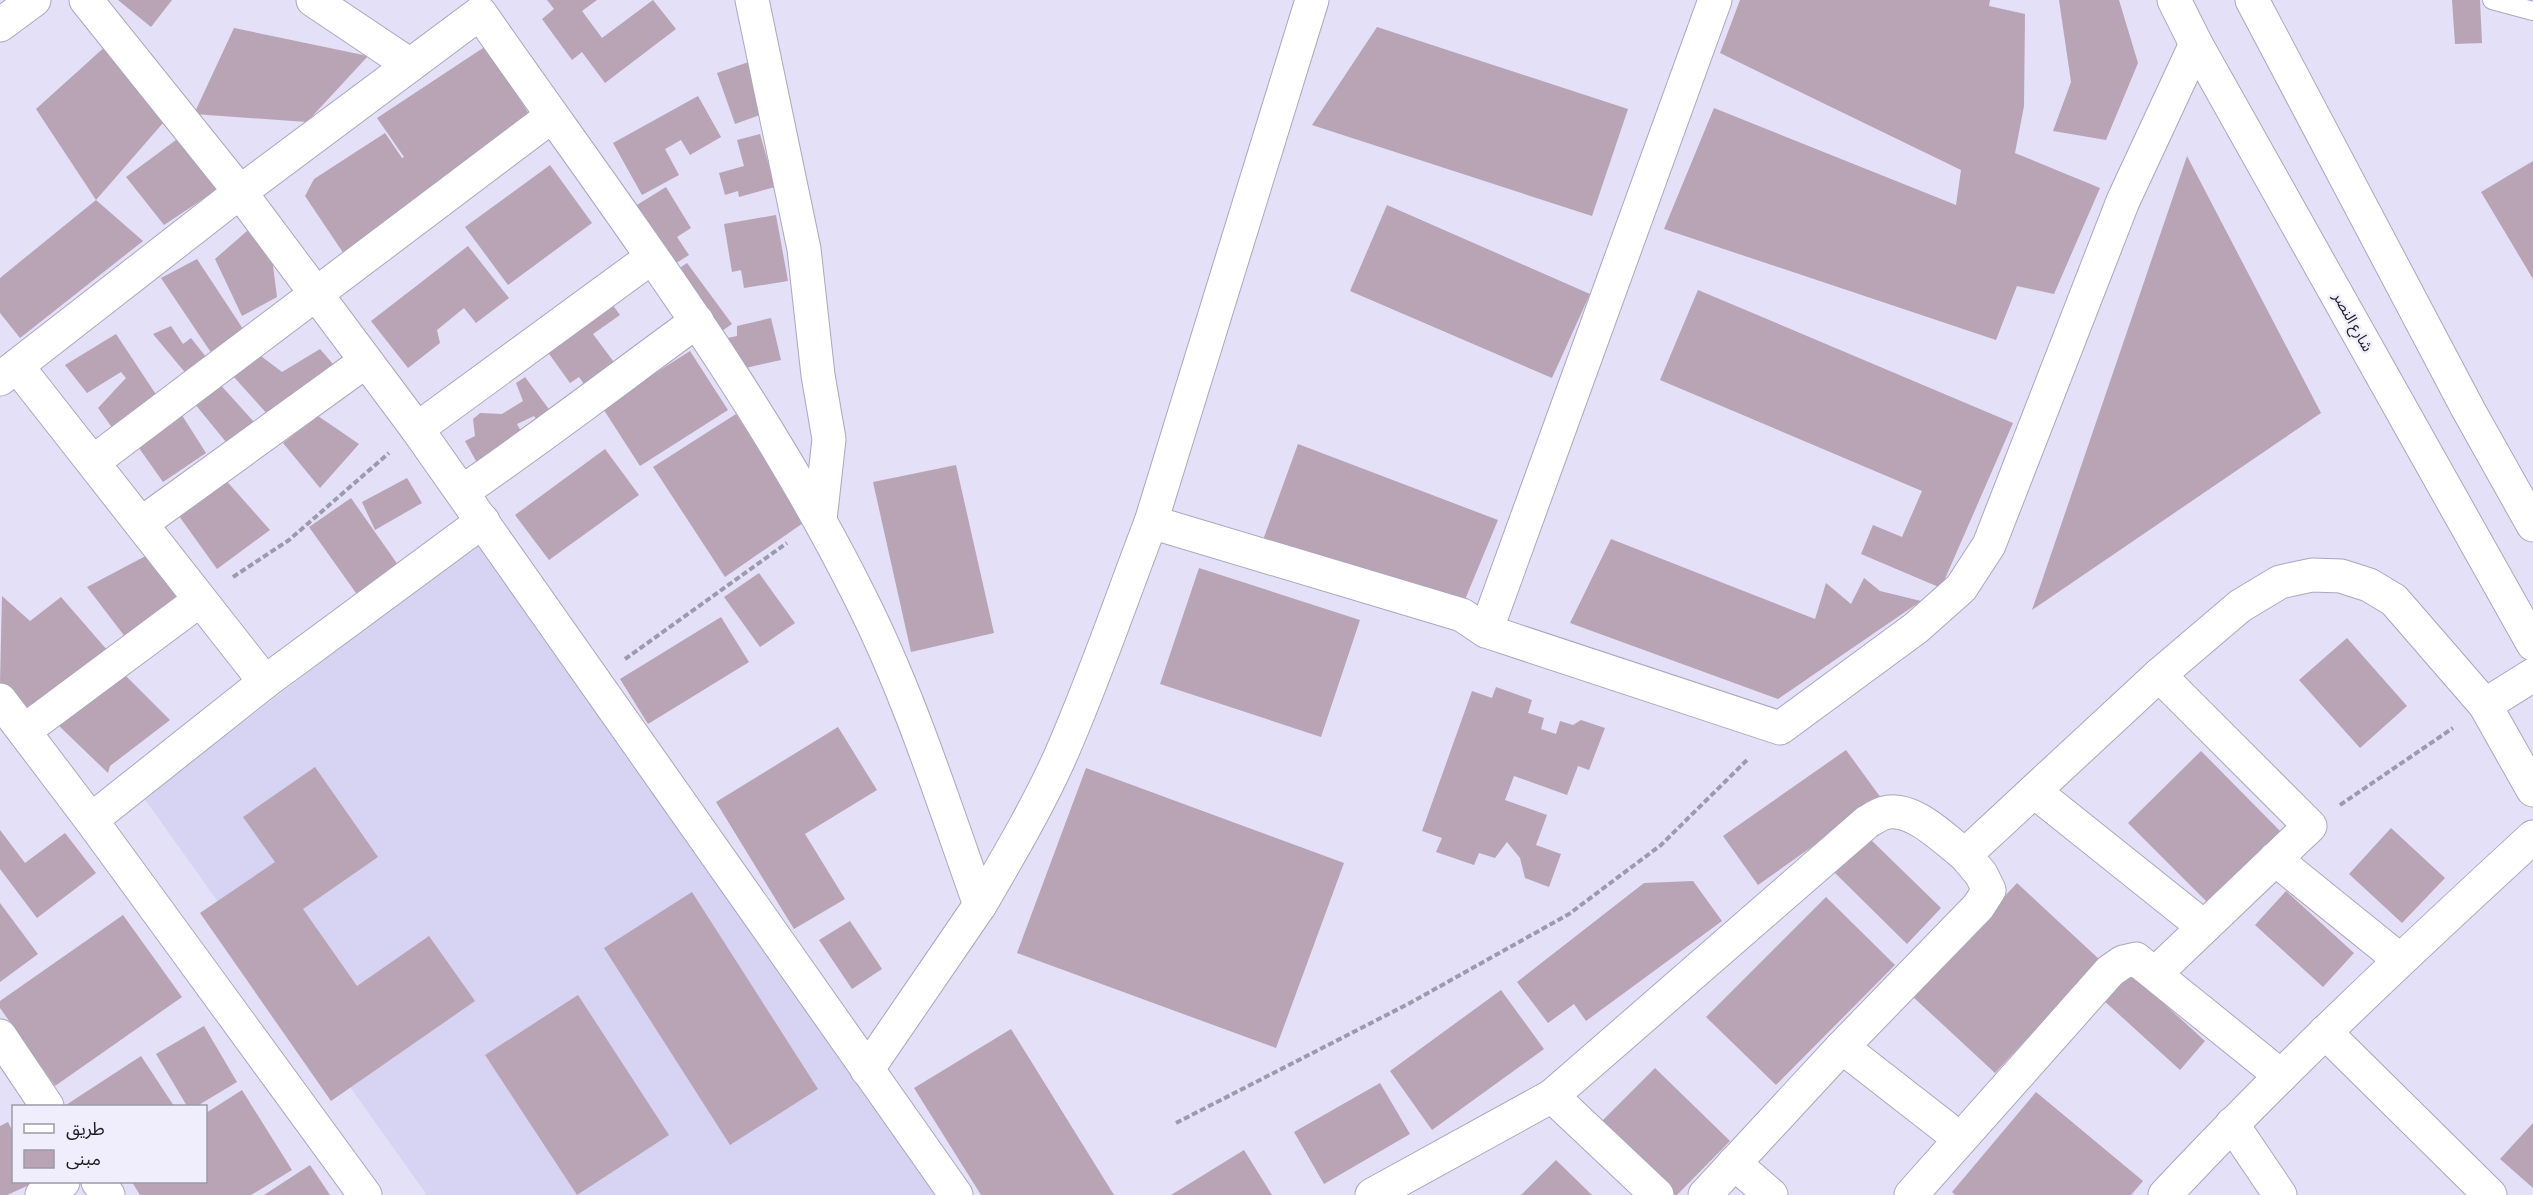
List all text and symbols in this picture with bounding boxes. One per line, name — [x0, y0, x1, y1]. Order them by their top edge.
street label: شارع النصر — [2326, 288, 2377, 356]
legend — [12, 1105, 207, 1183]
text: طريق — [66, 1118, 105, 1140]
text: مبنى — [66, 1148, 101, 1170]

